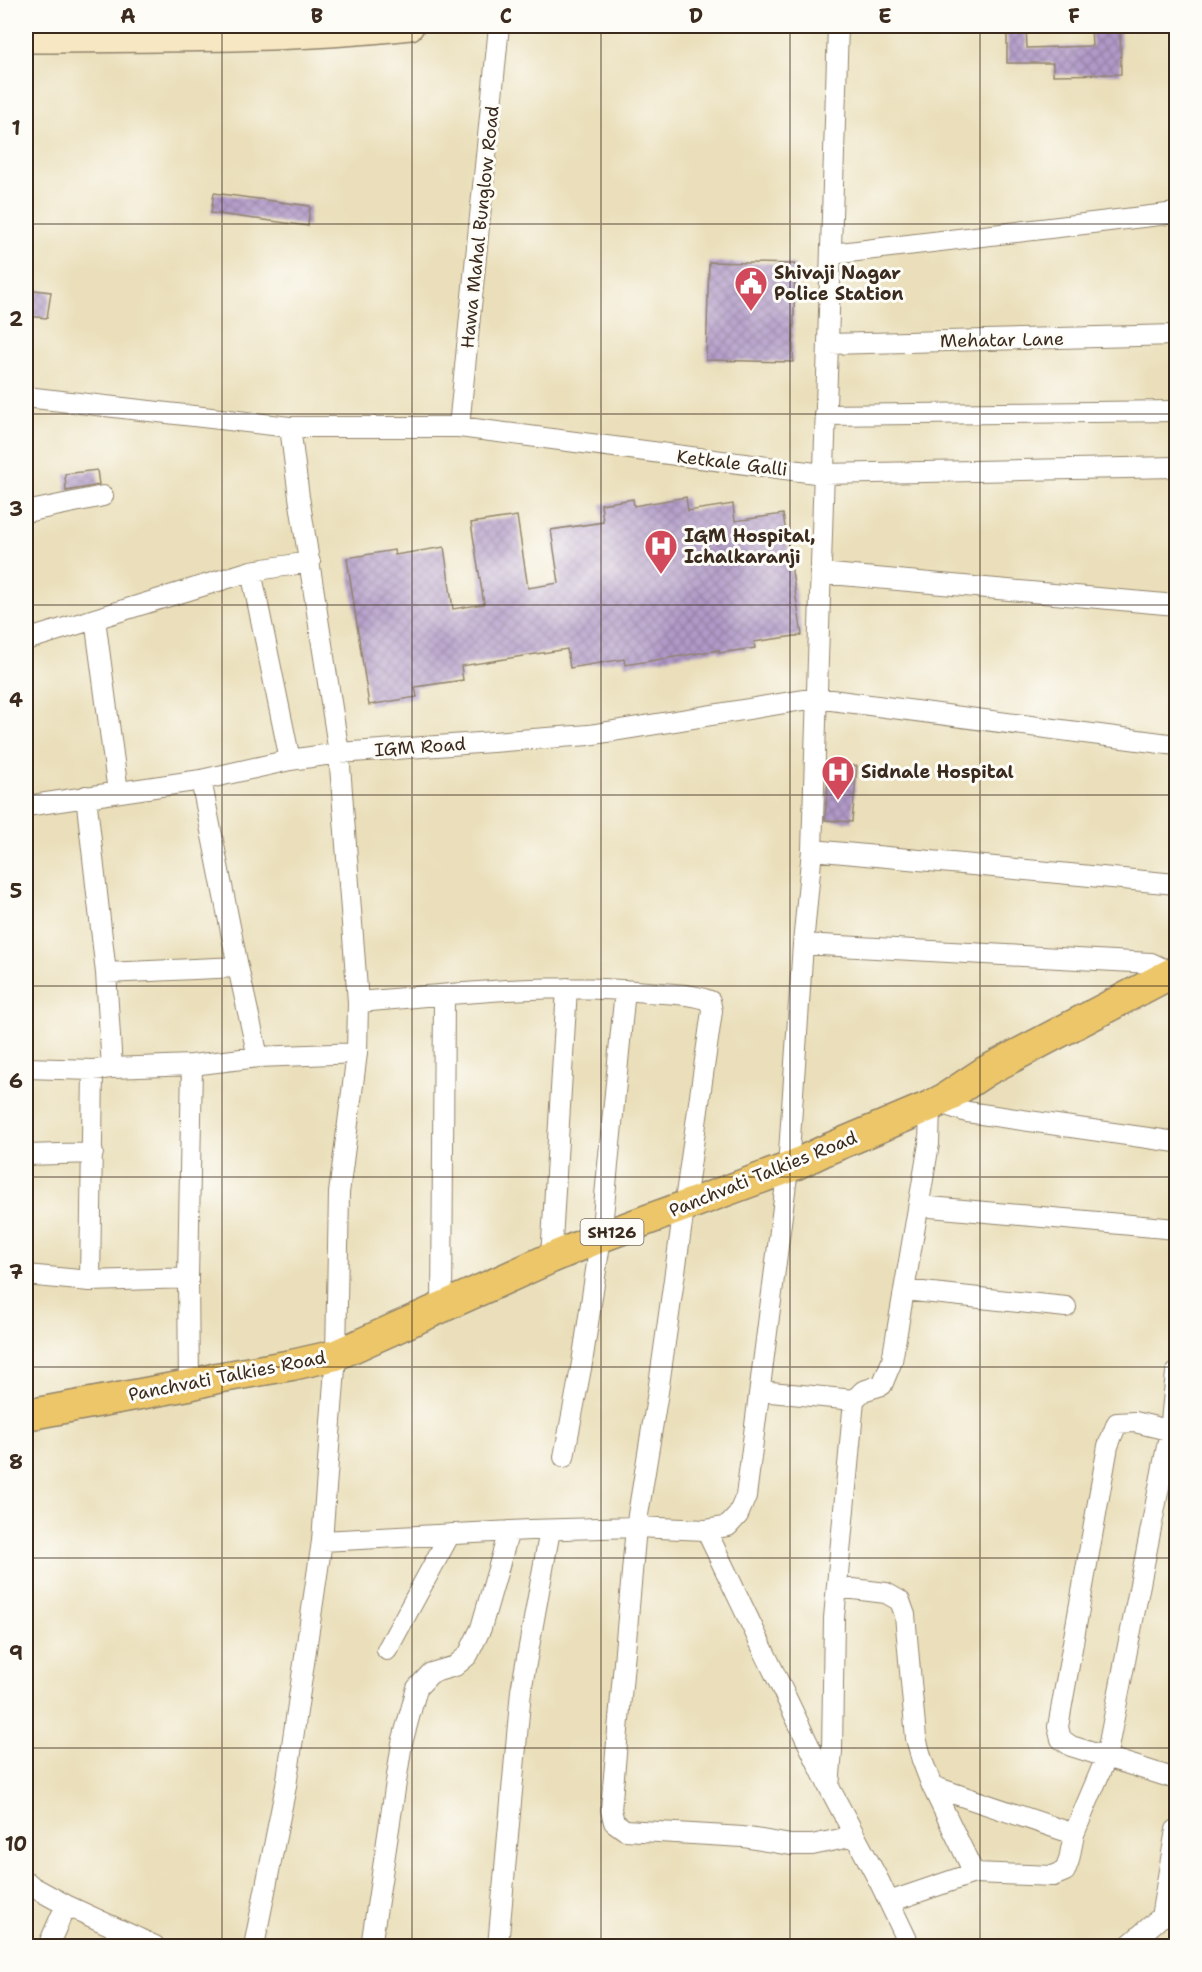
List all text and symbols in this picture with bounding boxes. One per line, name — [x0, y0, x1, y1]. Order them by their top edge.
text: A — [120, 3, 136, 29]
text: B — [311, 3, 323, 29]
text: C — [500, 3, 512, 29]
text: D — [689, 3, 703, 29]
text: E — [878, 3, 892, 29]
text: F — [1068, 3, 1080, 29]
street label: Hawa Mahal Bunglow Road — [455, 104, 505, 350]
text: 1 — [11, 115, 21, 141]
place label: Shivaji Nagar Police Station — [774, 261, 904, 306]
public building icon: Shivaji Nagar Police Station — [733, 265, 769, 312]
text: 2 — [9, 306, 23, 332]
street label: Mehatar Lane — [940, 327, 1064, 353]
street label: Ketkale Galli — [675, 444, 789, 482]
text: 3 — [9, 496, 23, 522]
place label: IGM Hospital, Ichalkaranji — [684, 524, 816, 569]
hospital icon: IGM Hospital, Ichalkaranji — [643, 528, 679, 575]
text: 4 — [9, 687, 23, 713]
street label: IGM Road — [373, 732, 467, 762]
hospital icon: Sidnale Hospital — [820, 754, 856, 801]
place label: Sidnale Hospital — [861, 760, 1014, 784]
text: 5 — [10, 878, 22, 904]
text: 6 — [9, 1068, 23, 1094]
street label: Panchvati Talkies Road — [665, 1125, 861, 1223]
road number: SH126 — [580, 1219, 644, 1245]
text: 7 — [9, 1259, 23, 1285]
street label: Panchvati Talkies Road — [126, 1345, 328, 1407]
text: 8 — [9, 1449, 23, 1475]
text: 9 — [9, 1640, 23, 1666]
text: 10 — [5, 1831, 27, 1857]

